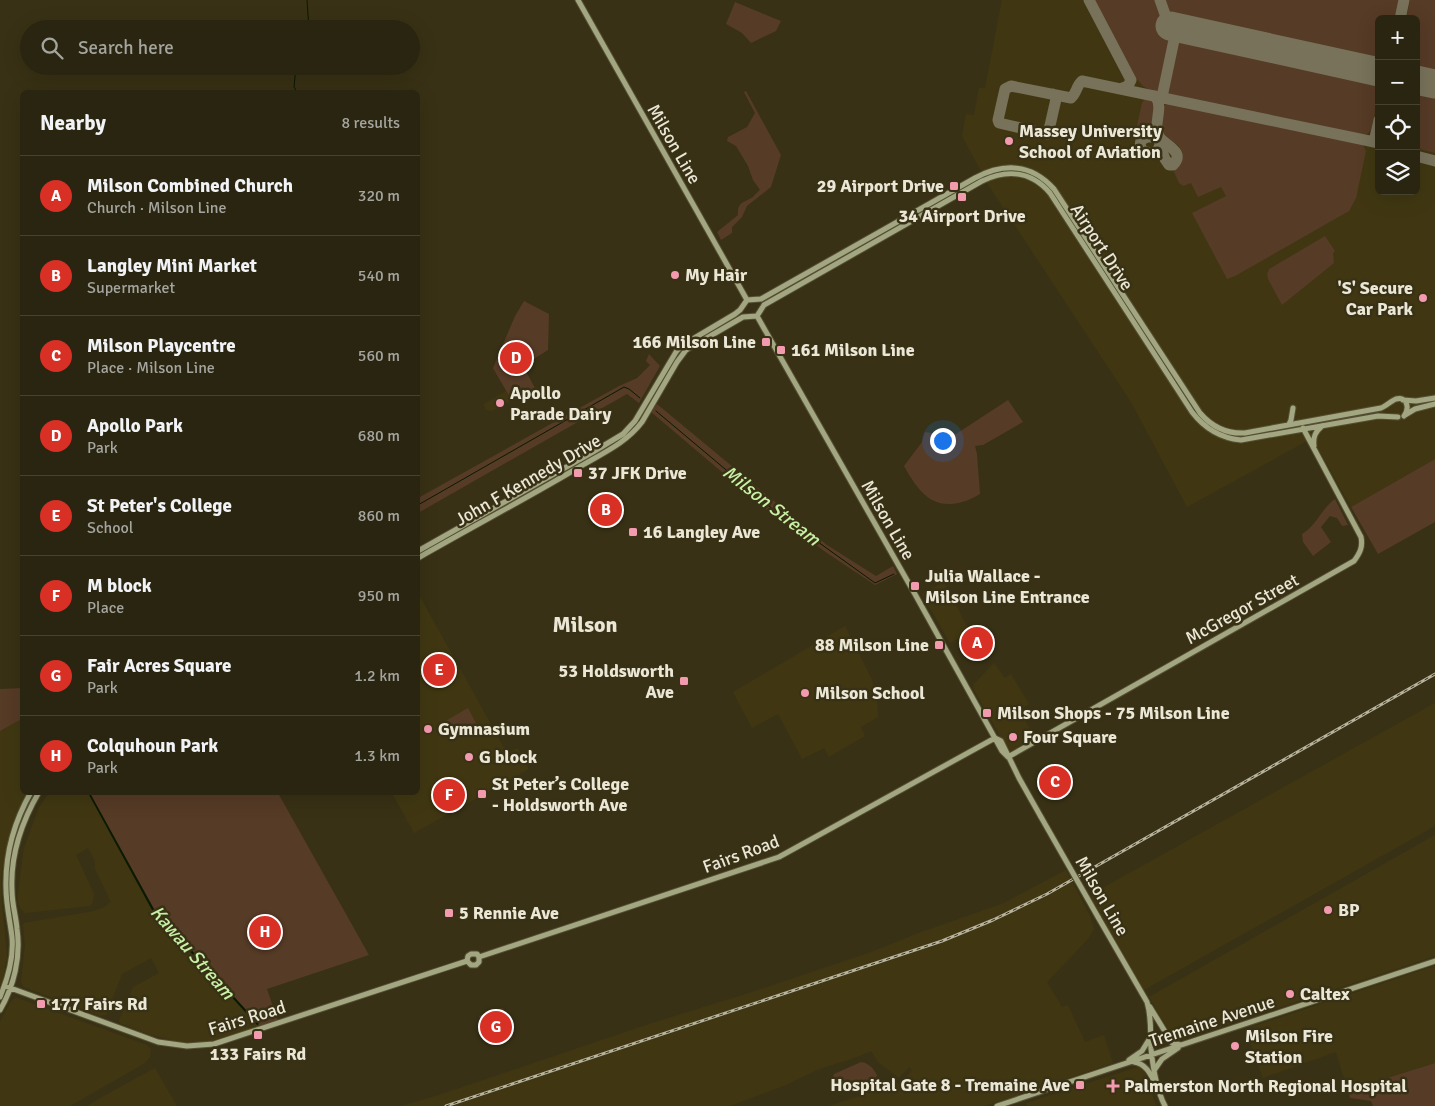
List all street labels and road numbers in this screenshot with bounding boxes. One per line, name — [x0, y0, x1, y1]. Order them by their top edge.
street label: Milson Line — [642, 100, 706, 188]
street label: Airport Drive — [1066, 200, 1138, 294]
street label: John F Kennedy Drive — [451, 429, 605, 531]
street label: Milson Line — [856, 476, 920, 564]
street label: McGregor Street — [1181, 569, 1303, 649]
street label: Fairs Road — [700, 830, 782, 878]
street label: Milson Line — [1070, 852, 1134, 940]
street label: Tremaine Avenue — [1146, 990, 1278, 1052]
street label: Fairs Road — [206, 996, 288, 1040]

